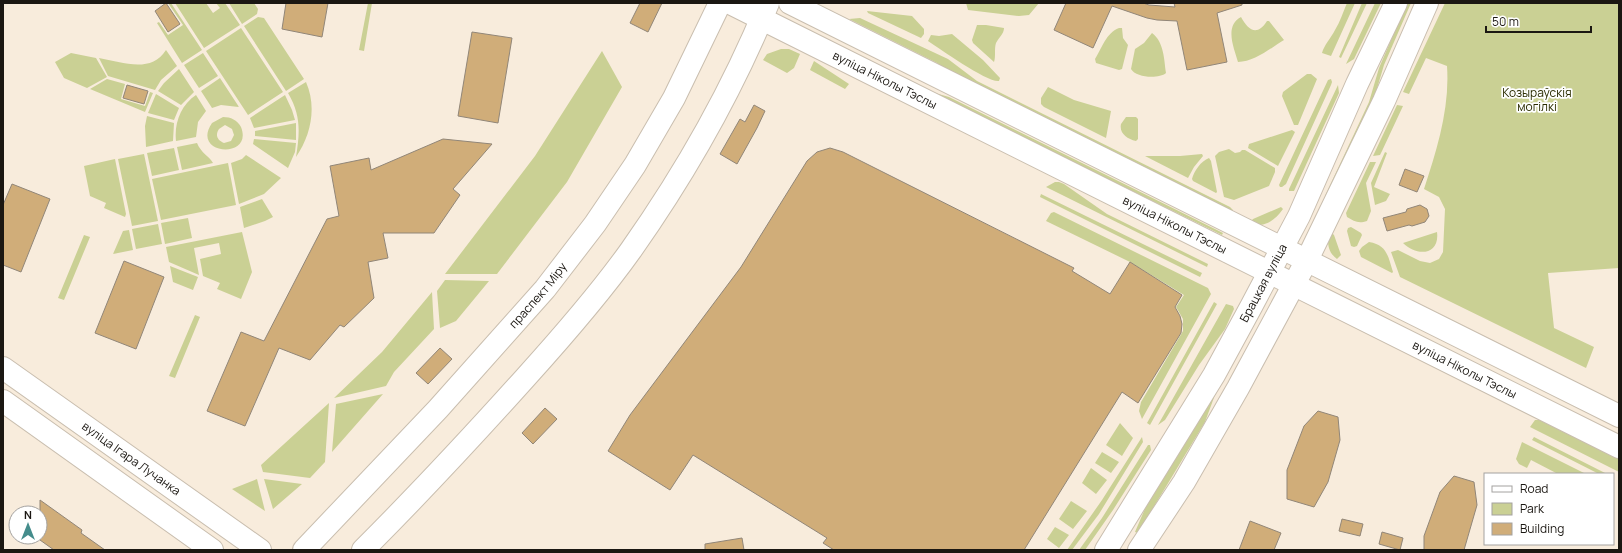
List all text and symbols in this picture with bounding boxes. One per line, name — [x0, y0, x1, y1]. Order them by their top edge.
scale bar — [1486, 8, 1591, 34]
text: 50 m — [1492, 13, 1519, 30]
street label: вуліца Ніколы Тэслы — [830, 47, 940, 113]
park label: Козыраўскія могілкі — [1502, 84, 1572, 115]
street label: вуліца Ніколы Тэслы — [1120, 191, 1230, 258]
street label: Брацкая вуліца — [1235, 241, 1291, 325]
street label: праспект Міру — [505, 258, 571, 332]
street label: вуліца Ніколы Тэслы — [1410, 336, 1520, 403]
street label: вуліца Ігара Лучанка — [79, 417, 184, 499]
legend — [1484, 473, 1614, 545]
text: Road — [1520, 480, 1548, 497]
text: Park — [1520, 500, 1545, 517]
north arrow — [8, 505, 48, 545]
text: N — [24, 507, 32, 522]
text: Building — [1520, 520, 1564, 537]

